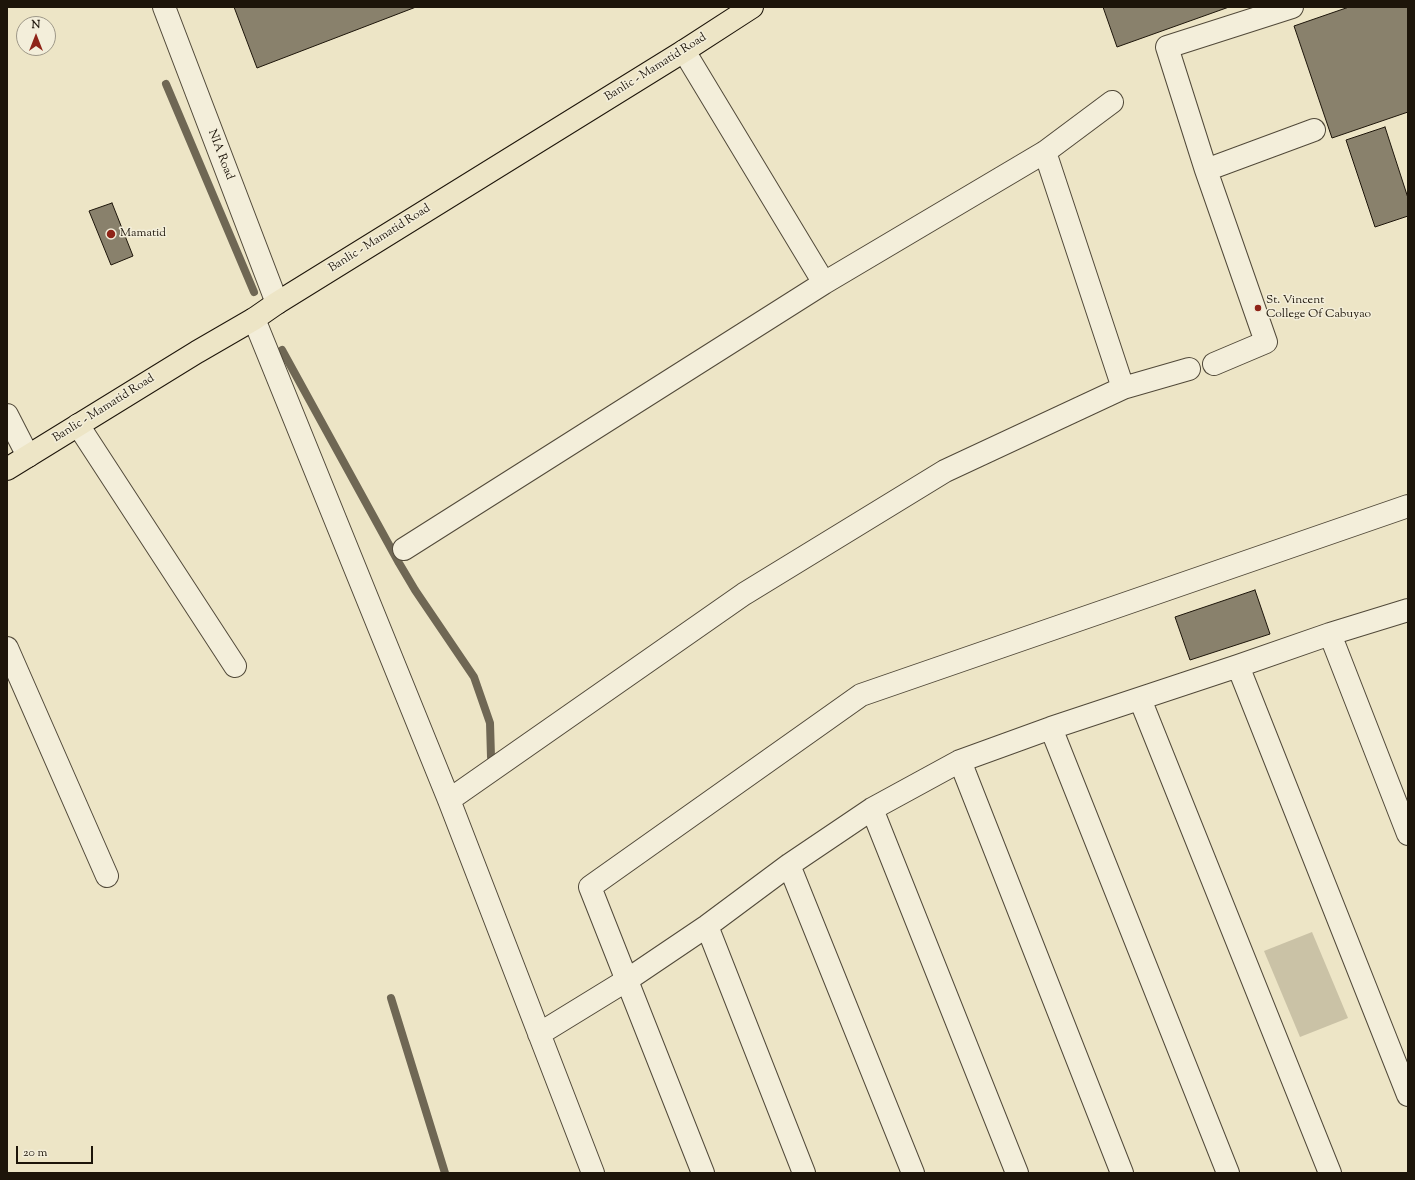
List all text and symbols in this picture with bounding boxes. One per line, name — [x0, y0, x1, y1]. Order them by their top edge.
north arrow — [16, 16, 56, 56]
text: N — [32, 17, 40, 33]
street label: Banlic - Mamatid Road — [603, 31, 709, 105]
street label: NIA Road — [204, 128, 236, 182]
street label: Banlic - Mamatid Road — [327, 202, 433, 276]
place label: Mamatid — [120, 227, 166, 241]
marker: Mamatid — [105, 228, 117, 240]
place label: St. Vincent College Of Cabuyao — [1266, 294, 1371, 322]
marker: St. Vincent College Of Cabuyao — [1253, 303, 1263, 313]
street label: Banlic - Mamatid Road — [51, 372, 157, 446]
scale bar — [18, 1138, 95, 1164]
text: 20 m — [23, 1144, 47, 1162]

